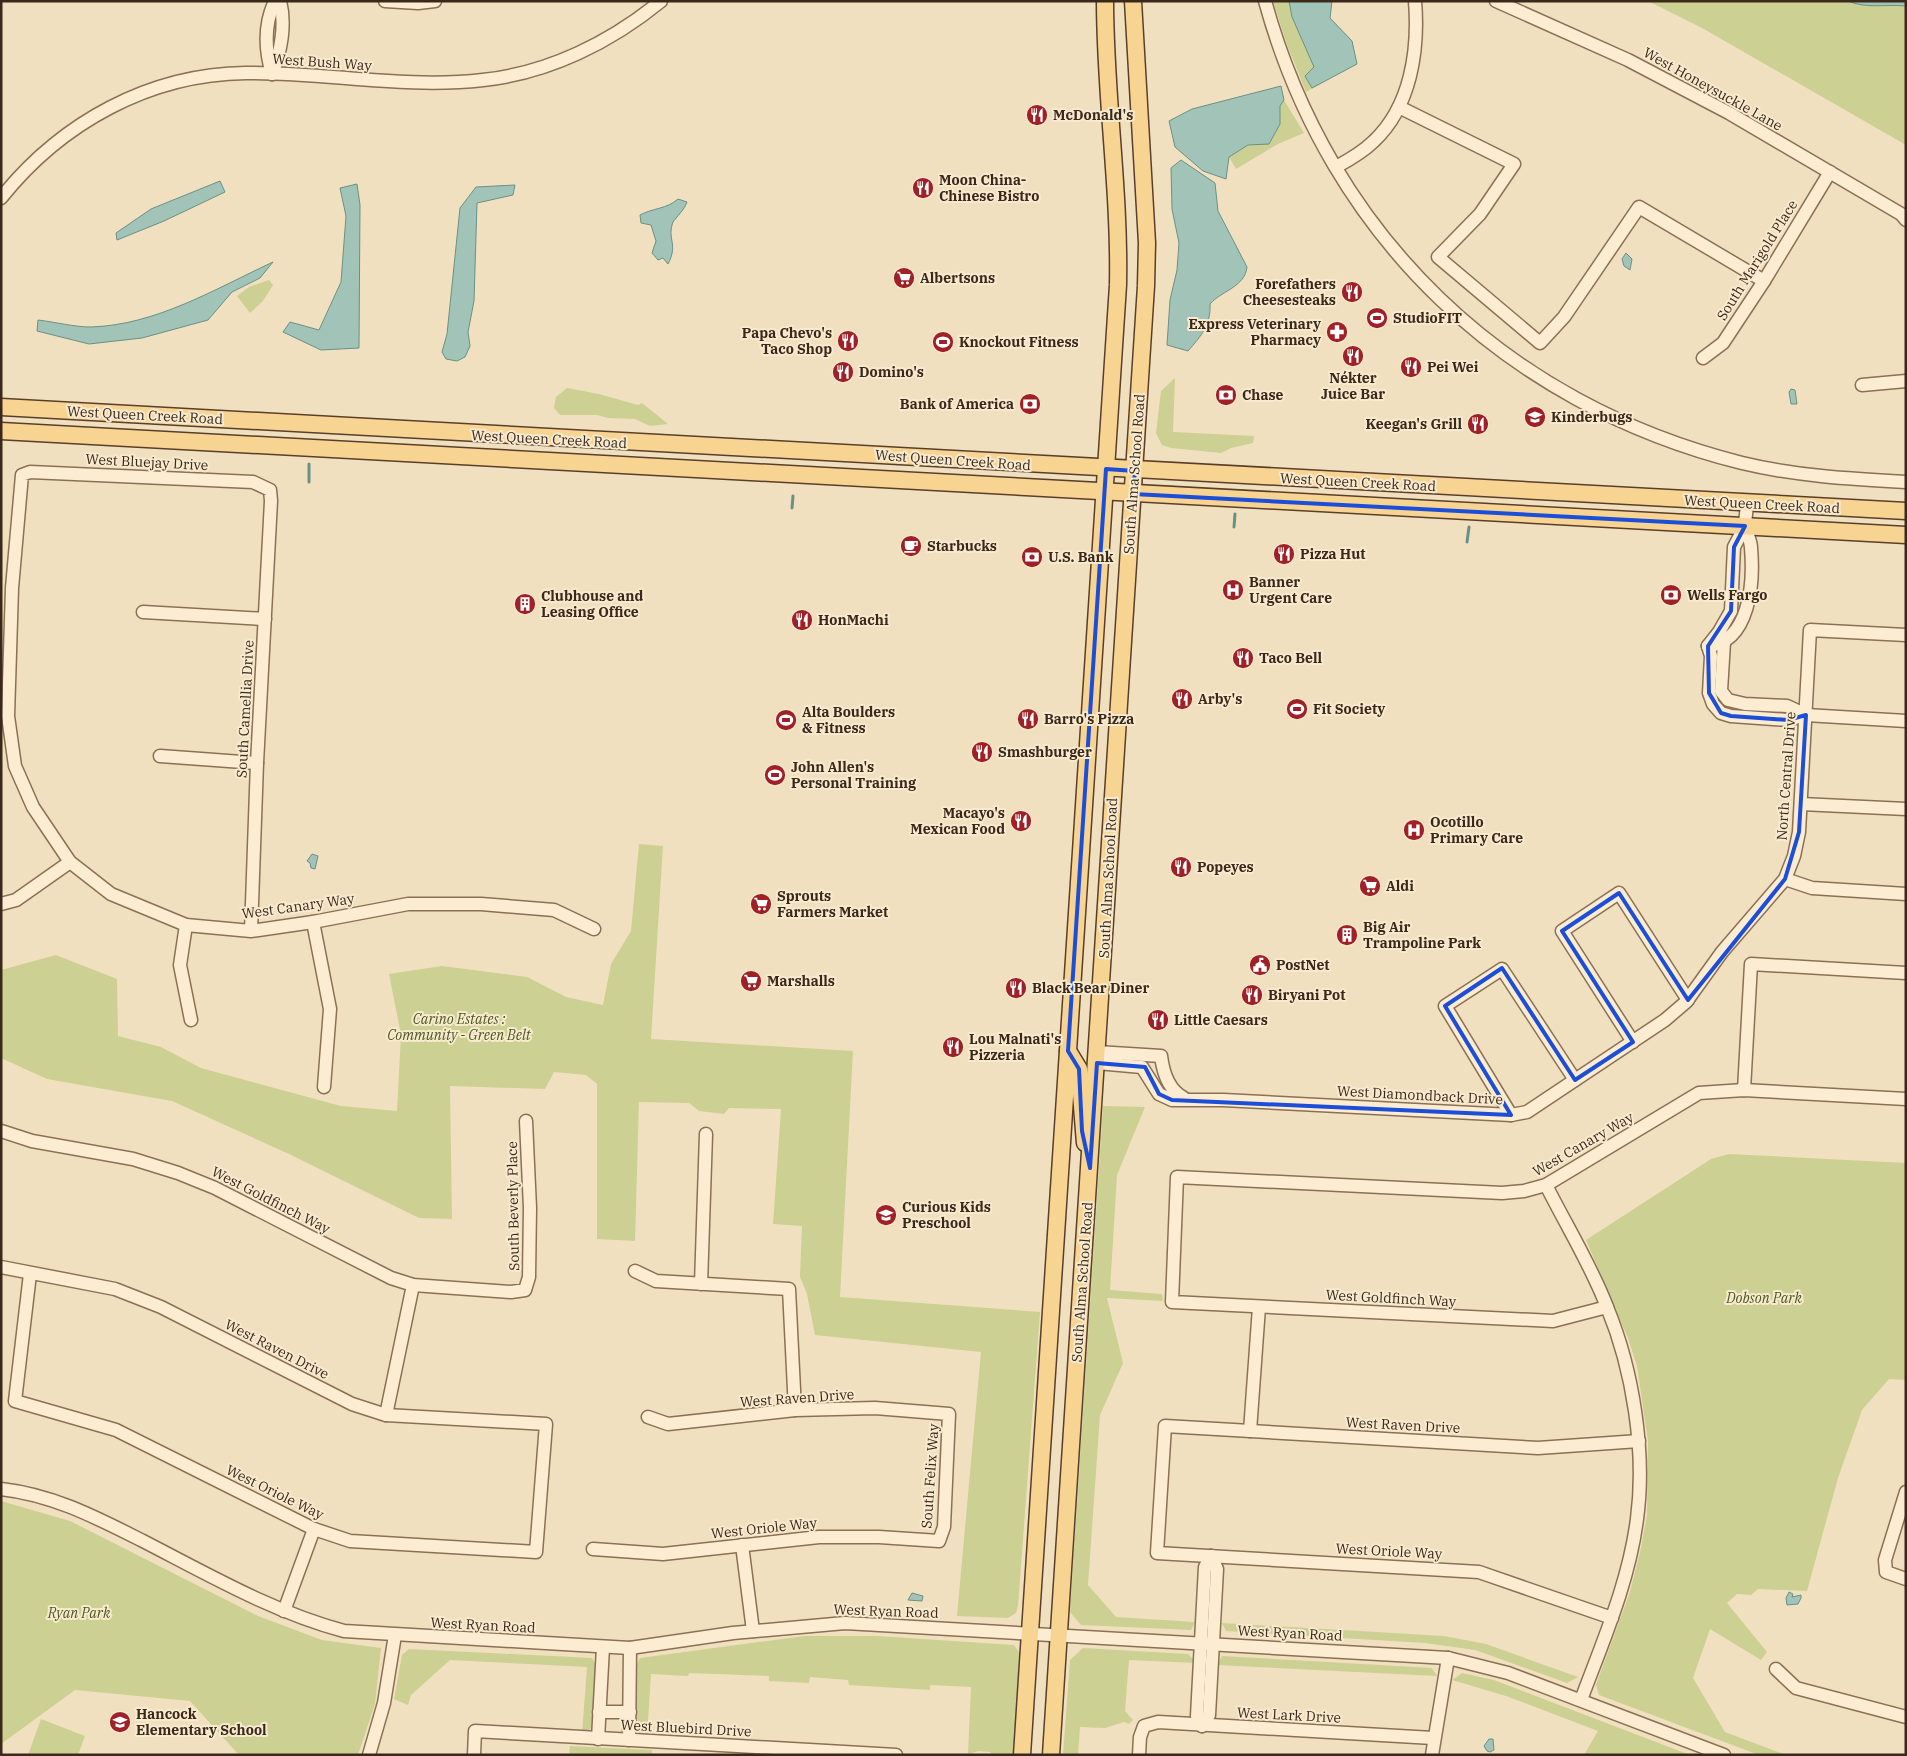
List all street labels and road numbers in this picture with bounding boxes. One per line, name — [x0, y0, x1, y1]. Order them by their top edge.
street label: West Honeysuckle Lane — [1640, 43, 1786, 135]
street label: West Bush Way — [272, 50, 373, 74]
street label: South Marigold Place — [1713, 196, 1801, 324]
street label: South Alma School Road — [1119, 393, 1149, 555]
street label: West Queen Creek Road — [67, 402, 224, 428]
street label: West Queen Creek Road — [471, 426, 628, 452]
street label: West Queen Creek Road — [874, 446, 1032, 474]
street label: West Bluejay Drive — [85, 450, 209, 474]
street label: West Queen Creek Road — [1280, 469, 1437, 495]
street label: West Queen Creek Road — [1684, 491, 1841, 517]
street label: South Camellia Drive — [232, 640, 258, 778]
street label: North Central Drive — [1773, 711, 1799, 841]
street label: South Alma School Road — [1095, 797, 1121, 959]
street label: West Canary Way — [241, 889, 356, 923]
street label: West Diamondback Drive — [1337, 1082, 1503, 1108]
street label: West Canary Way — [1529, 1108, 1637, 1180]
street label: South Beverly Place — [503, 1141, 523, 1271]
street label: West Goldfinch Way — [209, 1162, 334, 1238]
street label: South Alma School Road — [1067, 1201, 1097, 1363]
street label: West Goldfinch Way — [1325, 1286, 1457, 1310]
street label: West Raven Drive — [222, 1315, 332, 1383]
street label: West Raven Drive — [739, 1385, 855, 1411]
street label: West Raven Drive — [1345, 1413, 1461, 1437]
street label: South Felix Way — [917, 1423, 943, 1529]
street label: West Oriole Way — [223, 1461, 327, 1524]
street label: West Oriole Way — [710, 1513, 818, 1543]
street label: West Oriole Way — [1335, 1539, 1443, 1563]
street label: West Ryan Road — [833, 1600, 939, 1622]
street label: West Ryan Road — [430, 1613, 536, 1637]
street label: West Ryan Road — [1237, 1621, 1343, 1645]
street label: West Lark Drive — [1236, 1703, 1342, 1727]
street label: West Bluebird Drive — [620, 1716, 752, 1740]

